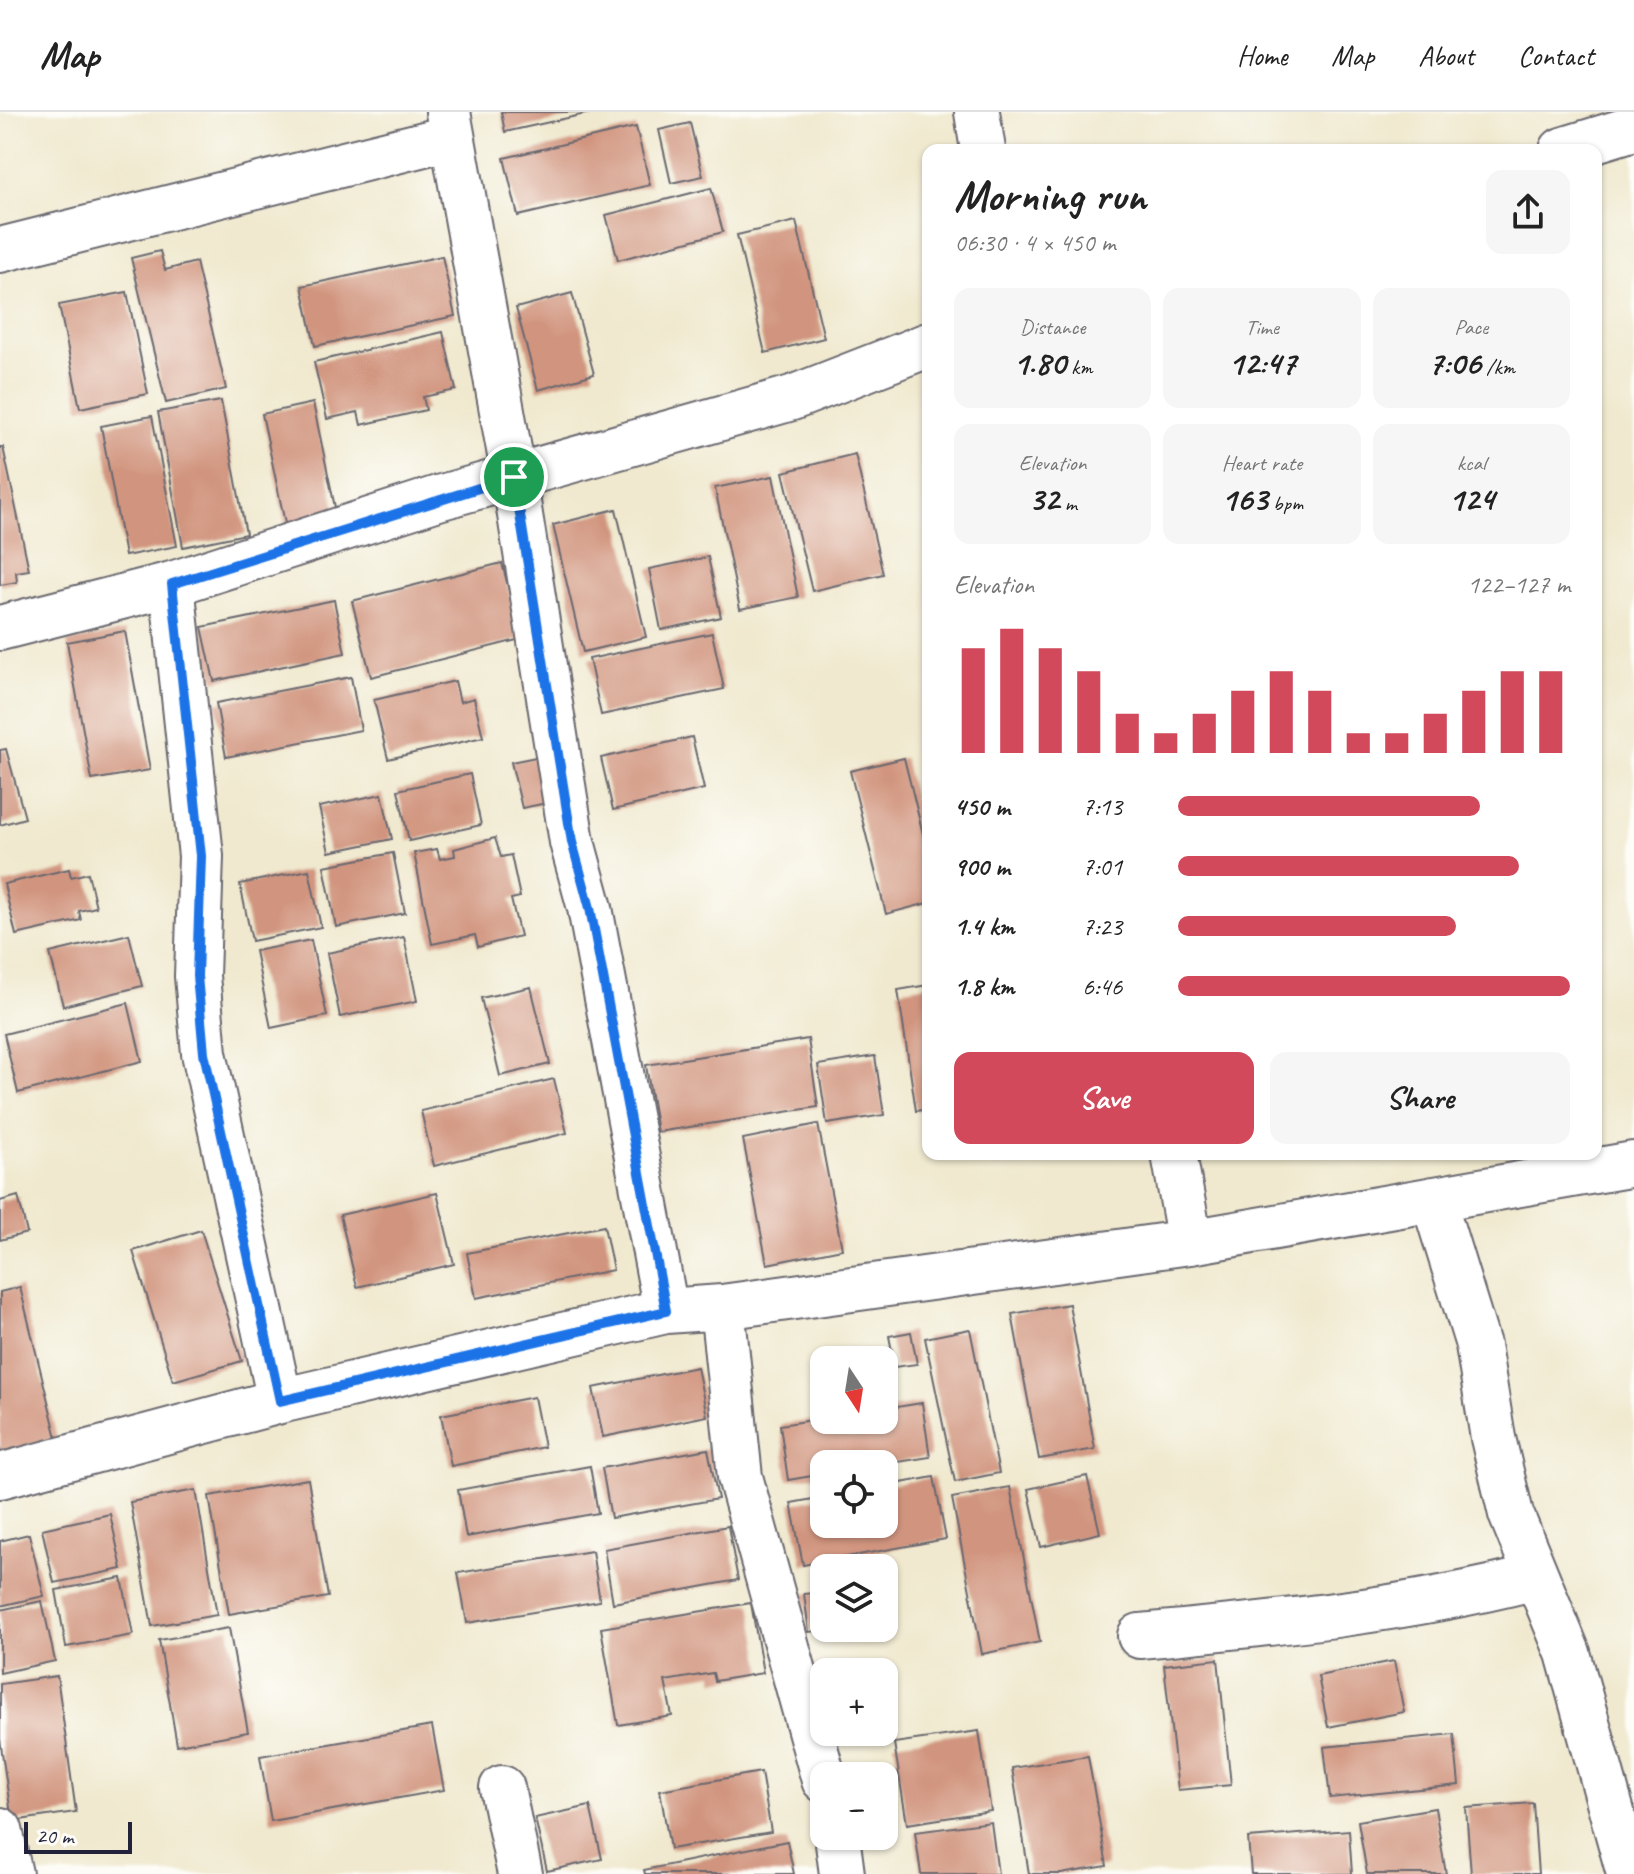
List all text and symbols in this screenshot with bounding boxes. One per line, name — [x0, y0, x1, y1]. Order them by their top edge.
text: Map — [40, 32, 99, 79]
text: Home — [1237, 38, 1287, 73]
text: Map — [1331, 38, 1374, 73]
text: About — [1418, 38, 1474, 73]
text: Contact — [1518, 38, 1594, 73]
text: Morning run — [954, 168, 1146, 223]
button: share — [1486, 170, 1570, 254]
text: 06:30 · 4 × 450 m — [954, 226, 1115, 259]
text: Distance — [1020, 313, 1085, 341]
text: Time — [1245, 313, 1279, 341]
text: Pace — [1454, 313, 1488, 341]
text: 1.80 — [1013, 341, 1066, 384]
text: 12:47 — [1228, 341, 1296, 384]
text: 7:06 — [1428, 341, 1481, 384]
text: km — [1066, 353, 1092, 381]
text: /km — [1481, 353, 1515, 381]
pin — [480, 443, 548, 511]
text: Elevation — [1019, 449, 1087, 477]
text: Heart rate — [1222, 449, 1302, 477]
text: kcal — [1457, 449, 1486, 477]
icon: arrive — [492, 455, 536, 499]
text: 32 — [1029, 477, 1059, 520]
text: 163 — [1221, 477, 1268, 520]
text: 124 — [1448, 477, 1494, 520]
text: m — [1059, 489, 1077, 517]
text: bpm — [1268, 489, 1303, 517]
text: Elevation — [954, 568, 1034, 601]
text: 122–127 m — [1467, 568, 1570, 601]
text: 450 m — [954, 790, 1010, 823]
text: 7:13 — [1082, 790, 1122, 823]
text: 900 m — [954, 850, 1010, 883]
text: 7:01 — [1082, 850, 1122, 883]
text: 1.4 km — [954, 910, 1014, 943]
text: 7:23 — [1082, 910, 1122, 943]
text: 1.8 km — [954, 970, 1014, 1003]
text: 6:46 — [1082, 970, 1122, 1003]
button: Save — [954, 1052, 1254, 1144]
button: Share — [1270, 1052, 1570, 1144]
north arrow — [810, 1346, 898, 1434]
map controls — [810, 1346, 898, 1850]
button: locate — [810, 1450, 898, 1538]
button: layers — [810, 1554, 898, 1642]
button: + — [810, 1658, 898, 1746]
button: − — [810, 1762, 898, 1850]
scale bar — [24, 1818, 132, 1854]
text: 20 m — [36, 1822, 73, 1850]

